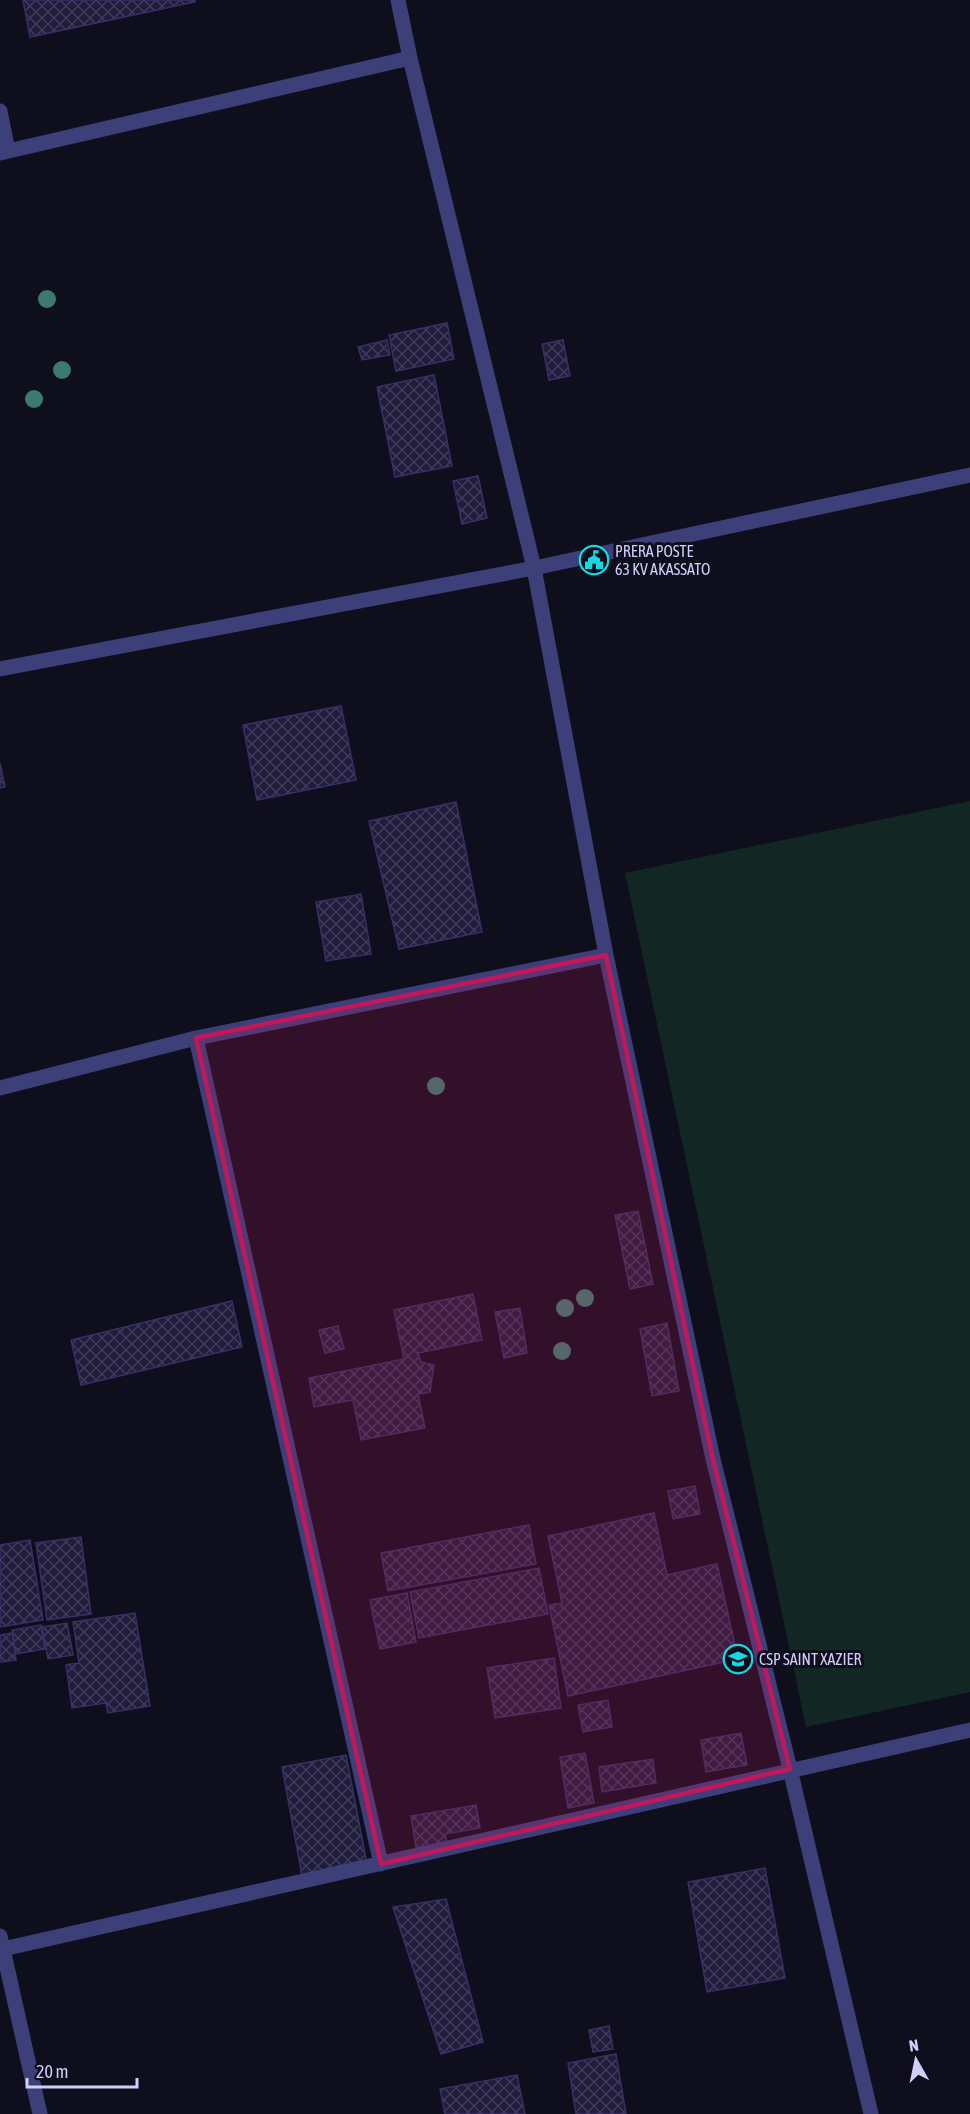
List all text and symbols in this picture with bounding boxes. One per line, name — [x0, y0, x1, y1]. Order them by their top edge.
place label: PRERA POSTE 63 KV AKASSATO — [615, 542, 710, 578]
public building icon: PRERA POSTE 63 KV AKASSATO — [578, 544, 610, 576]
school or university icon: CSP SAINT XAZIER — [722, 1643, 754, 1675]
place label: CSP SAINT XAZIER — [759, 1650, 861, 1668]
north arrow — [886, 2030, 946, 2090]
text: N — [908, 2036, 920, 2055]
scale bar — [27, 2051, 136, 2089]
text: 20 m — [36, 2061, 68, 2082]

